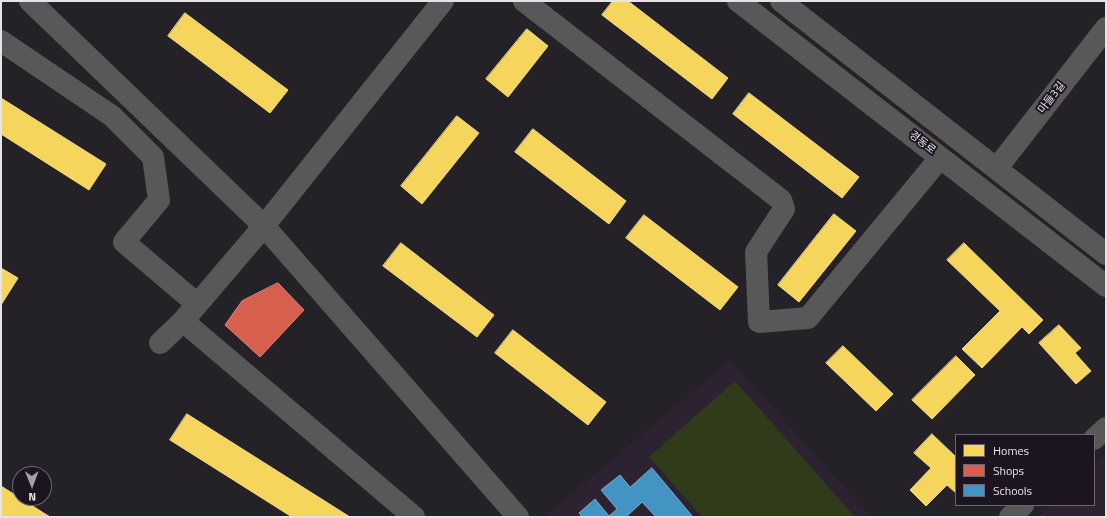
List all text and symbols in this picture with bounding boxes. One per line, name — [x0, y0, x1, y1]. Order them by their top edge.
street label: 마들3길 — [1036, 80, 1068, 116]
street label: 경동로 — [906, 128, 938, 158]
legend — [955, 434, 1095, 506]
text: Homes — [993, 441, 1029, 460]
text: Shops — [993, 461, 1024, 480]
north arrow — [12, 466, 52, 506]
text: Schools — [993, 481, 1032, 500]
text: N — [28, 489, 36, 505]

